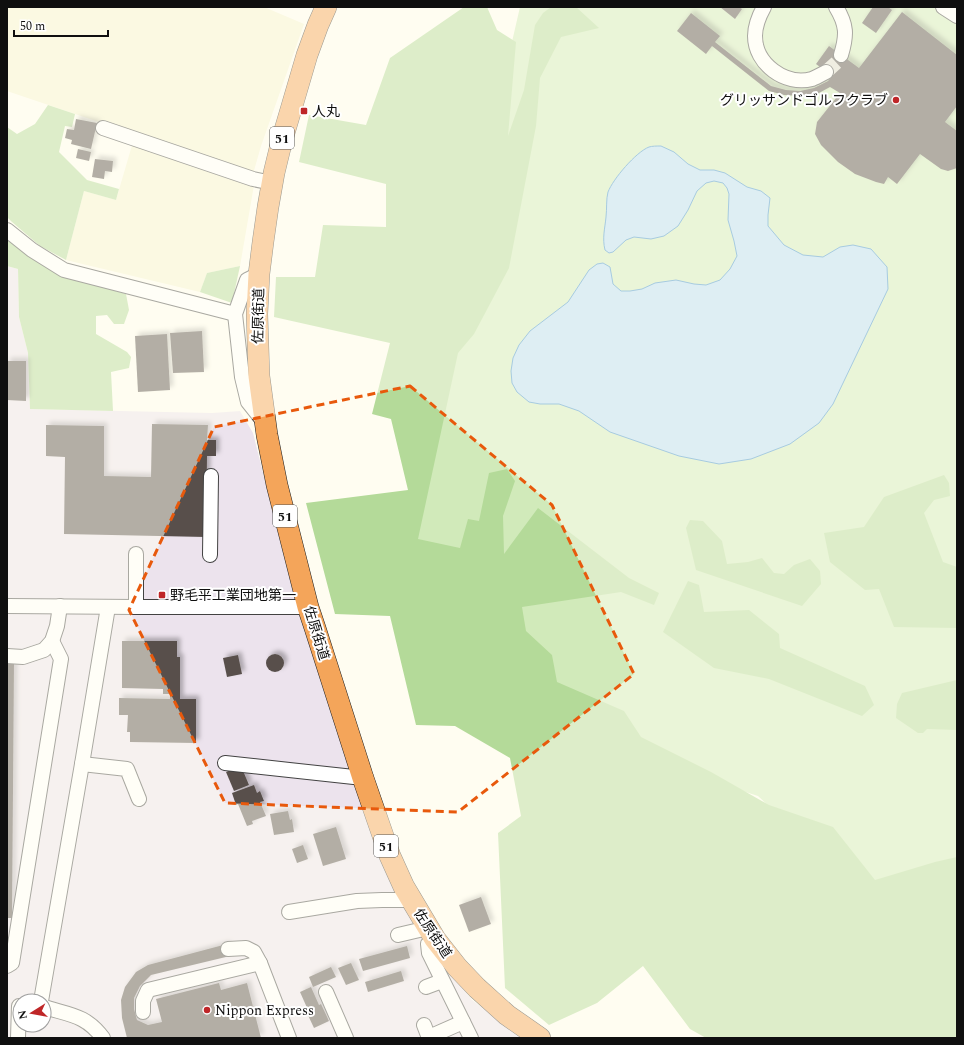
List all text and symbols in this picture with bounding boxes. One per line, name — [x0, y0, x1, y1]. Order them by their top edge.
scale bar — [14, 12, 108, 38]
text: 50 m — [20, 17, 45, 36]
place label: グリッサンドゴルフクラブ — [720, 90, 888, 111]
marker: グリッサンドゴルフクラブ — [891, 95, 901, 105]
place label: 人丸 — [312, 101, 340, 122]
marker: 人丸 — [299, 106, 309, 116]
road number: 51 — [270, 127, 294, 149]
street label: 佐原街道 — [248, 288, 269, 344]
road number: 51 — [273, 505, 297, 527]
place label: 野毛平工業団地第一 — [170, 585, 296, 606]
marker: 野毛平工業団地第一 — [157, 590, 167, 600]
street label: 佐原街道 — [298, 603, 335, 663]
road number: 51 — [374, 835, 398, 857]
street label: 佐原街道 — [408, 904, 457, 962]
north arrow — [12, 993, 52, 1033]
place label: Nippon Express — [215, 1000, 314, 1021]
marker: Nippon Express — [202, 1005, 212, 1015]
text: N — [13, 1009, 32, 1021]

